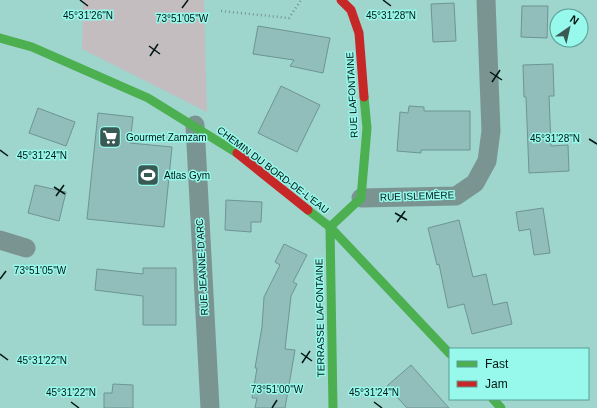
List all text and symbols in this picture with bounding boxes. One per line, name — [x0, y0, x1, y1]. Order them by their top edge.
north arrow — [549, 8, 589, 48]
text: 45°31'26"N — [63, 10, 113, 21]
text: 45°31'28"N — [366, 10, 416, 21]
text: 73°51'05"W — [156, 13, 209, 24]
text: N — [568, 13, 581, 27]
street label: RUE LAFONTAINE — [344, 51, 360, 138]
supermarket icon: Gourmet Zamzam — [97, 124, 123, 150]
street label: CHEMIN DU BORD-DE-L'EAU — [215, 124, 331, 216]
place label: Gourmet Zamzam — [126, 132, 207, 143]
text: 45°31'28"N — [530, 133, 580, 144]
text: 45°31'24"N — [17, 150, 67, 161]
sports icon: Atlas Gym — [135, 162, 161, 188]
place label: Atlas Gym — [164, 170, 210, 181]
street label: RUE ISLEMÈRE — [380, 188, 455, 203]
street label: RUE JEANNE-D'ARC — [194, 218, 210, 316]
street label: TERRASSE LAFONTAINE — [313, 258, 327, 377]
text: 73°51'05"W — [14, 265, 67, 276]
legend — [449, 348, 589, 400]
text: 45°31'22"N — [17, 355, 67, 366]
text: Fast — [485, 357, 509, 371]
text: Jam — [485, 377, 508, 391]
text: 73°51'00"W — [251, 384, 304, 395]
text: 45°31'22"N — [46, 387, 96, 398]
text: 45°31'24"N — [349, 387, 399, 398]

